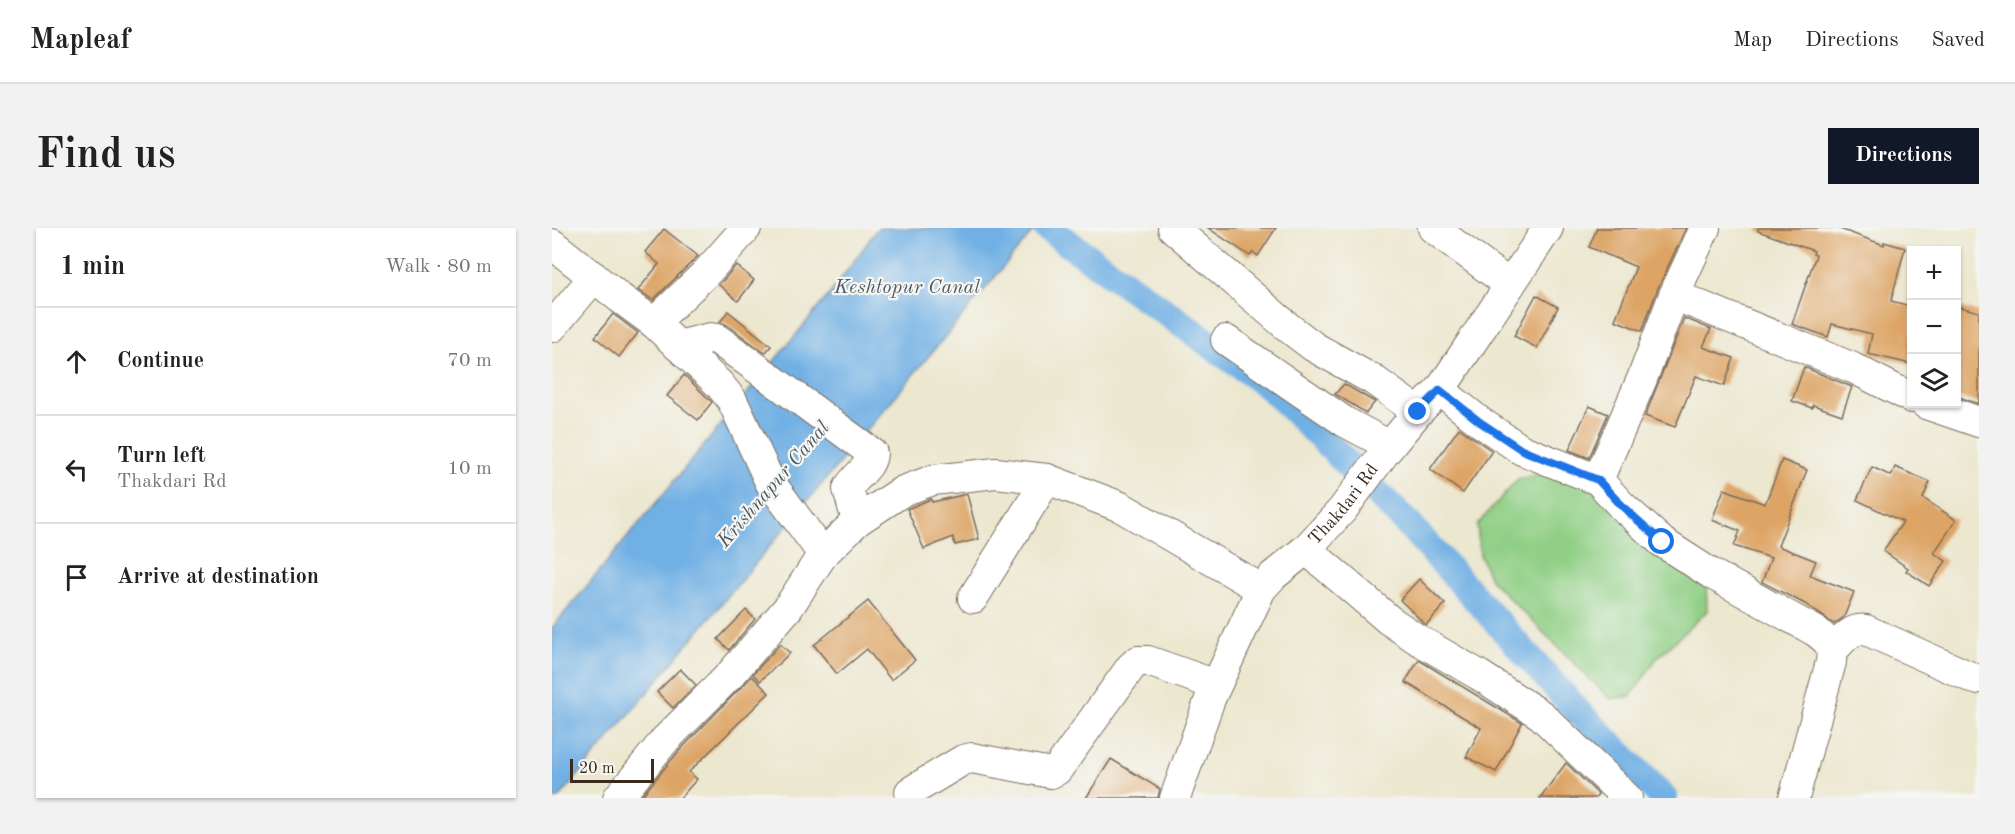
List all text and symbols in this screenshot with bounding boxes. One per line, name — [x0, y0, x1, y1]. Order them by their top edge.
text: Mapleaf — [30, 27, 130, 55]
text: Map — [1733, 30, 1772, 51]
text: Directions — [1805, 30, 1899, 51]
text: Saved — [1932, 30, 1985, 51]
button: Directions — [1828, 128, 1979, 184]
text: Find us — [36, 135, 175, 177]
map controls — [1907, 246, 1961, 408]
button: + — [1907, 246, 1961, 300]
text: 1 min — [60, 254, 125, 280]
text: Walk · 80 m — [385, 257, 492, 277]
water label: Keshtopur Canal — [833, 278, 980, 298]
button: − — [1907, 300, 1961, 354]
icon: ahead — [60, 345, 93, 378]
text: Continue — [117, 350, 204, 372]
text: 70 m — [447, 351, 492, 371]
button: layers — [1907, 354, 1961, 408]
route end — [1404, 398, 1430, 424]
water label: Krishnapur Canal — [713, 418, 834, 553]
text: Turn left — [117, 445, 206, 467]
icon: left — [60, 453, 93, 486]
text: 10 m — [447, 459, 492, 479]
street label: Thakdari Rd — [1305, 461, 1382, 549]
text: Thakdari Rd — [117, 472, 227, 492]
route start — [1648, 528, 1674, 554]
icon: arrive — [60, 561, 93, 594]
text: Arrive at destination — [117, 566, 319, 588]
scale bar — [570, 756, 654, 784]
text: 20 m — [579, 761, 615, 777]

